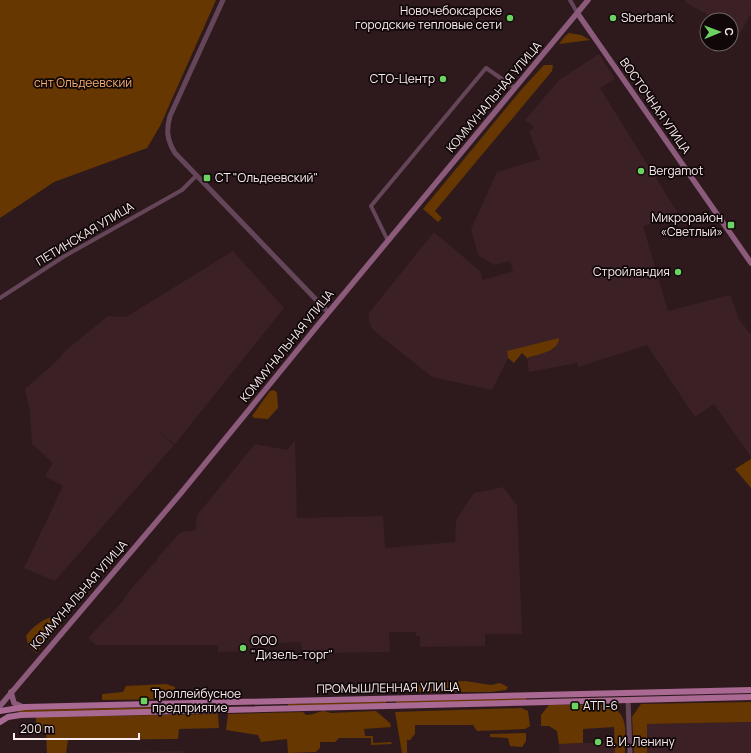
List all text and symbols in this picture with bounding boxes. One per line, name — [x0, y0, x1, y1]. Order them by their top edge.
place label: Новочебоксарске городские тепловые сети — [355, 2, 502, 33]
place label: Sberbank — [621, 9, 675, 26]
north arrow — [699, 12, 739, 52]
marker: Новочебоксарске городские тепловые сети — [505, 13, 515, 23]
marker: Sberbank — [608, 13, 618, 23]
text: С — [722, 28, 737, 36]
street label: КОММУНАЛЬНАЯ УЛИЦА — [442, 37, 545, 156]
street label: ВОСТОЧНАЯ УЛИЦА — [616, 54, 695, 157]
place label: СТО-Центр — [370, 70, 435, 87]
park label: снт Ольдеевский — [34, 74, 132, 91]
marker: СТО-Центр — [438, 74, 448, 84]
place label: Bergamot — [649, 162, 703, 179]
marker: Bergamot — [636, 166, 646, 176]
place label: СТ "Ольдеевский" — [215, 169, 318, 186]
marker: СТ "Ольдеевский" — [202, 173, 212, 183]
street label: ПЕТИНСКАЯ УЛИЦА — [33, 197, 137, 270]
place label: Микрорайон «Светлый» — [651, 209, 723, 240]
marker: Микрорайон «Светлый» — [726, 220, 736, 230]
place label: Стройландия — [593, 263, 670, 280]
marker: Стройландия — [673, 267, 683, 277]
street label: КОММУНАЛЬНАЯ УЛИЦА — [236, 286, 338, 406]
street label: КОММУНАЛЬНАЯ УЛИЦА — [26, 536, 131, 653]
place label: ООО "Дизель-торг" — [251, 632, 333, 663]
marker: ООО "Дизель-торг" — [238, 643, 248, 653]
street label: ПРОМЫШЛЕННАЯ УЛИЦА — [316, 678, 460, 697]
place label: Троллейбусное предприятие — [152, 685, 241, 716]
marker: Троллейбусное предприятие — [139, 696, 149, 706]
place label: АТП-6 — [583, 697, 618, 714]
marker: АТП-6 — [570, 701, 580, 711]
scale bar — [14, 715, 139, 741]
text: 200 m — [20, 720, 54, 737]
place label: В. И. Ленину — [606, 733, 676, 750]
marker: В. И. Ленину — [593, 737, 603, 747]

